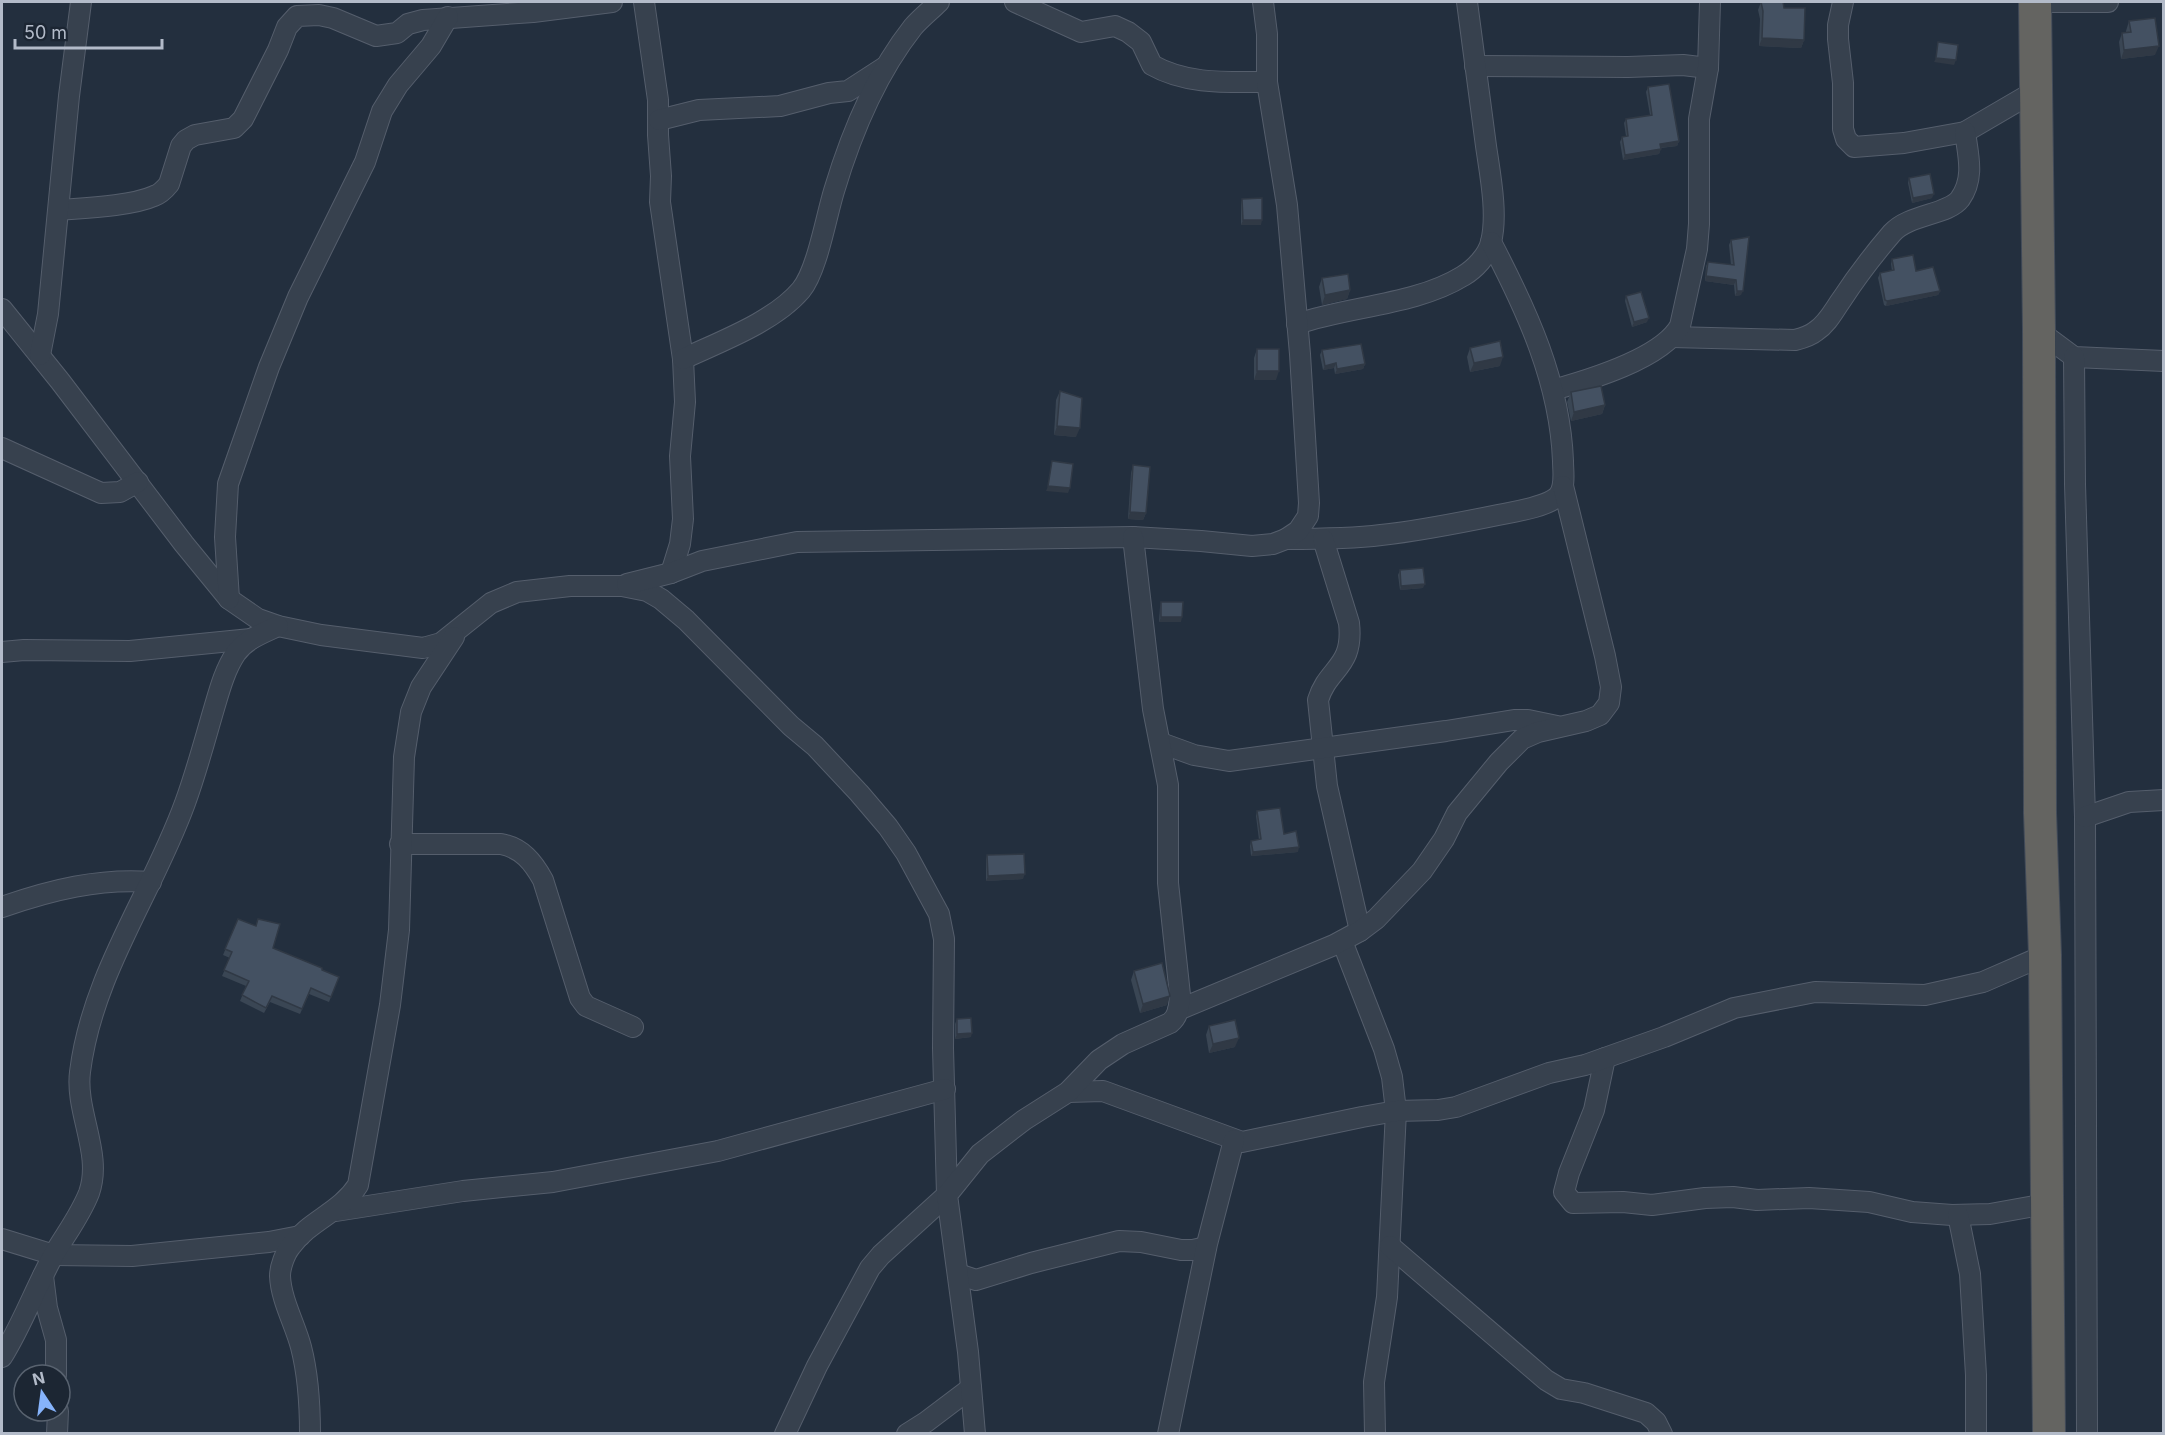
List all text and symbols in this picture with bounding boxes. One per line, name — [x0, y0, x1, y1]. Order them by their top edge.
scale bar — [15, 12, 162, 50]
text: 50 m — [24, 22, 67, 43]
north arrow — [12, 1363, 72, 1423]
text: N — [30, 1367, 47, 1390]

